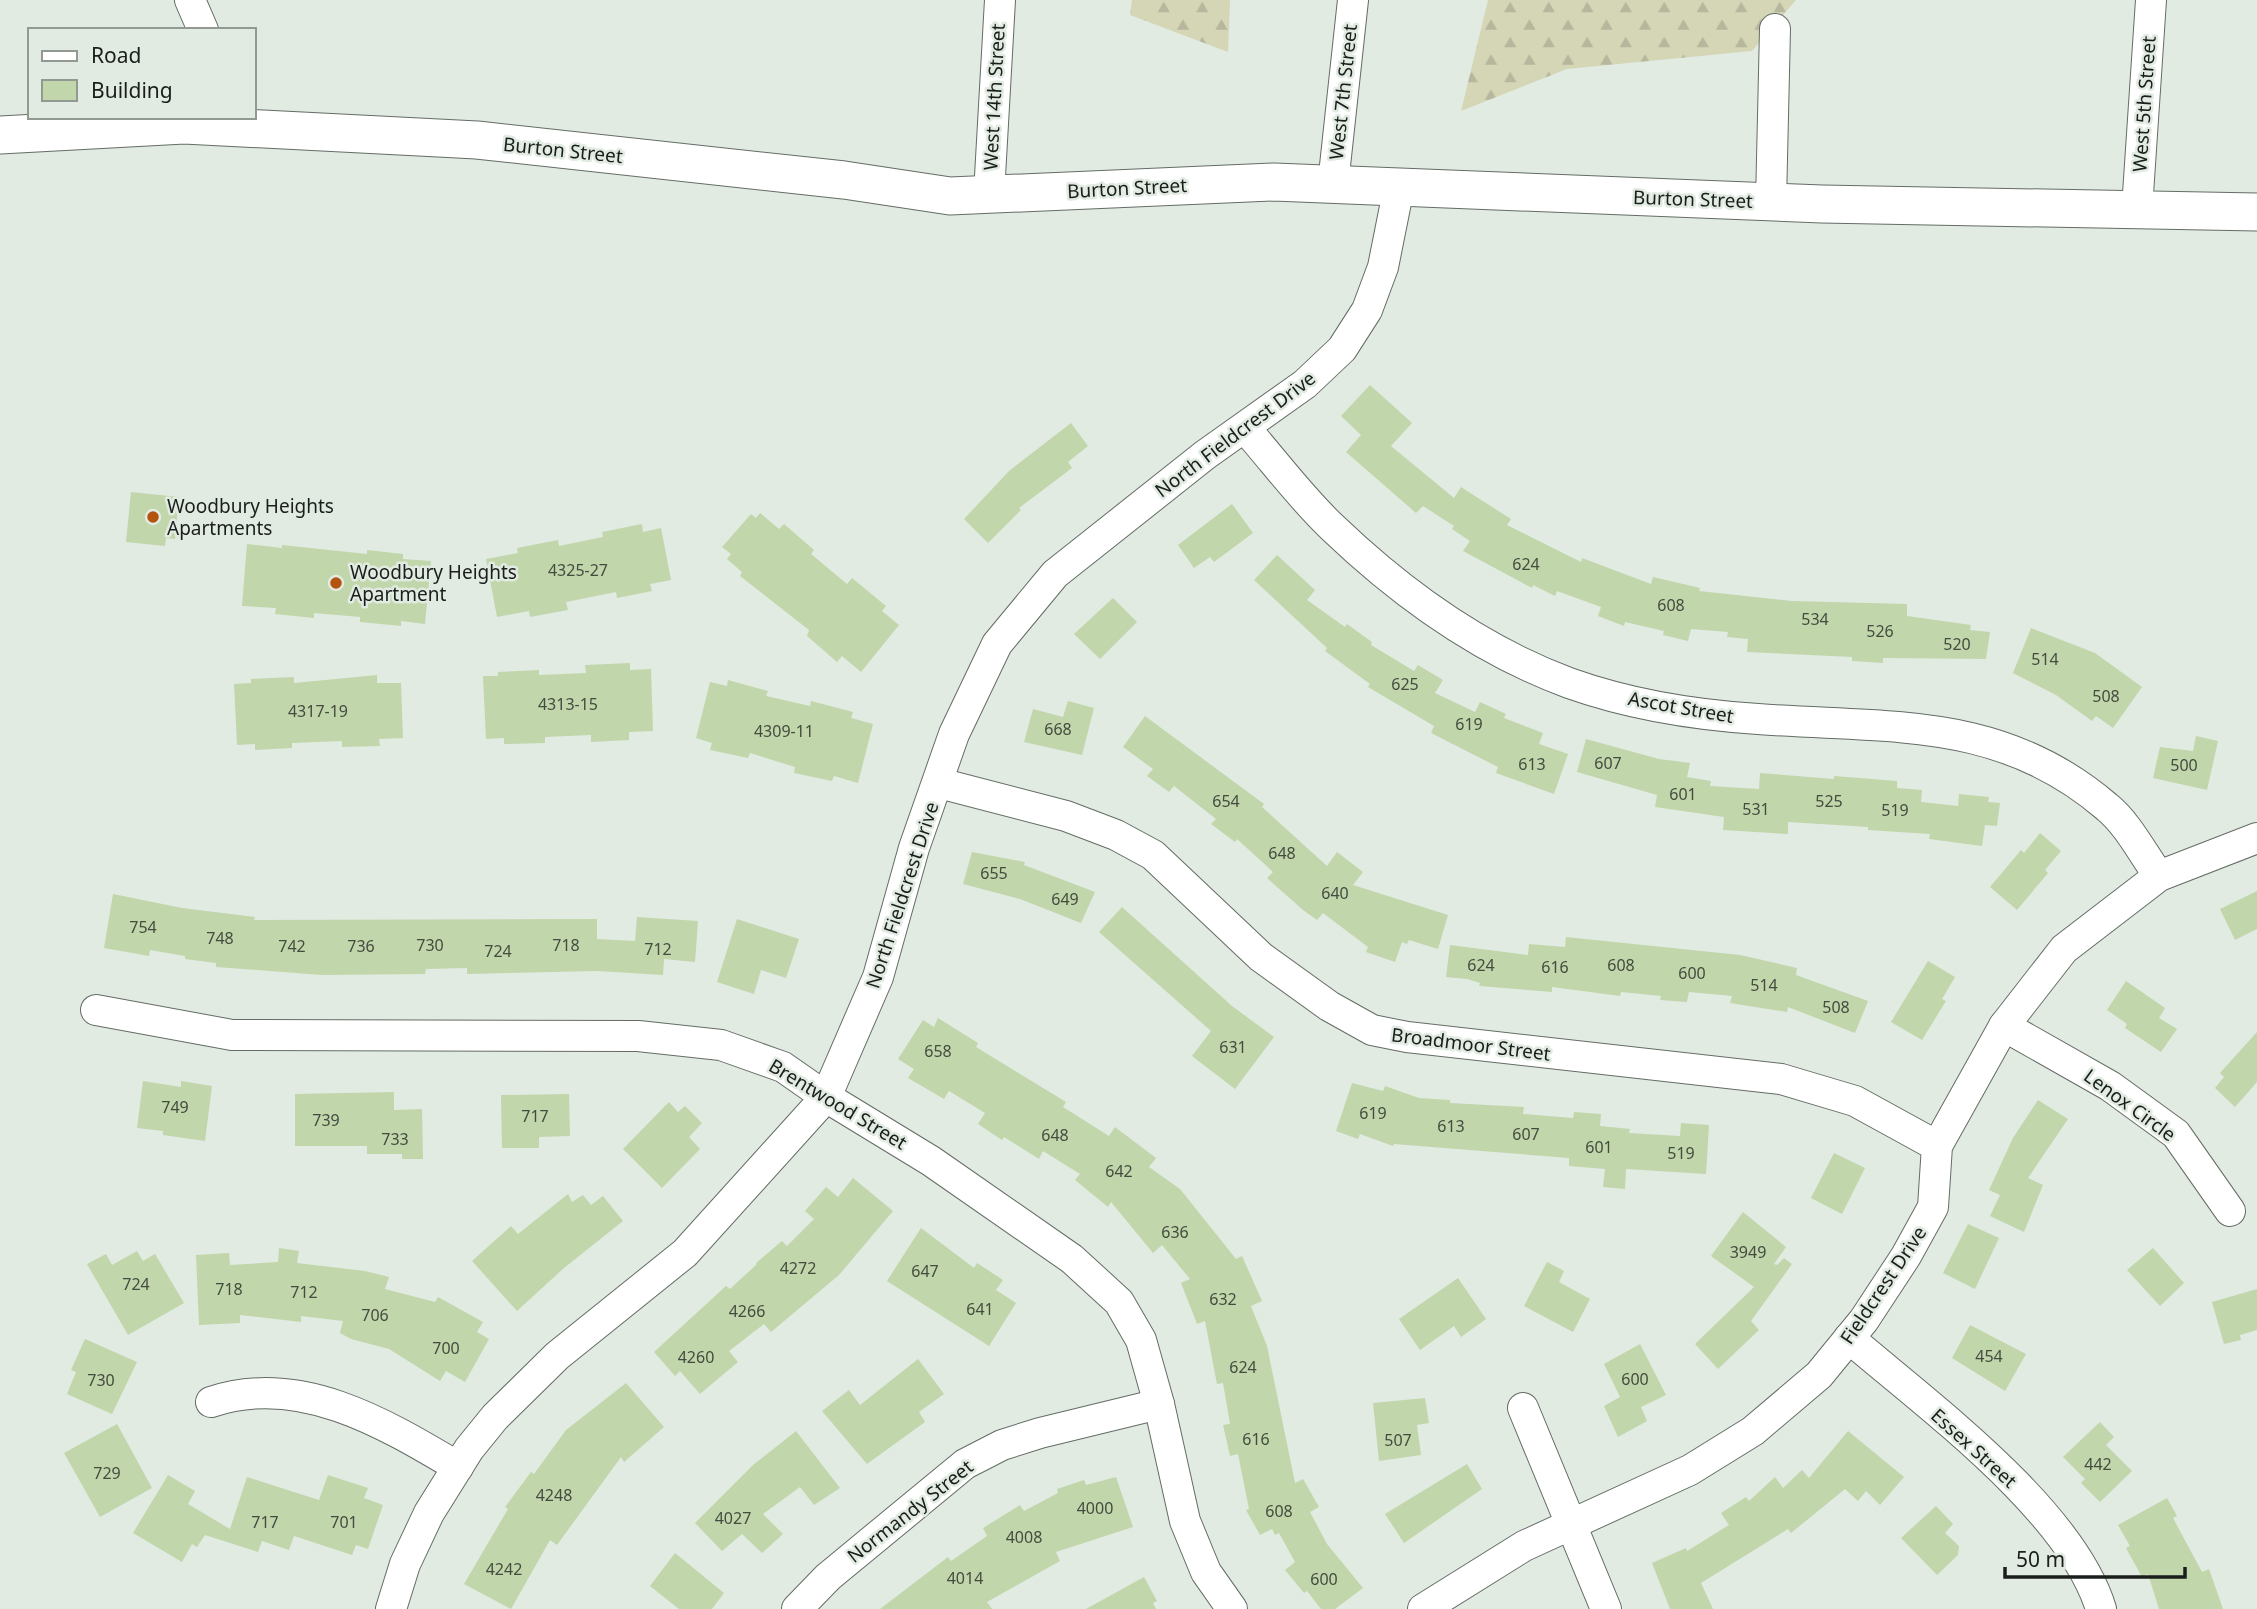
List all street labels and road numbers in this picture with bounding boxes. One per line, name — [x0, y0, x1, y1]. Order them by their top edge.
street label: West 14th Street — [977, 23, 1011, 171]
street label: West 7th Street — [1323, 23, 1363, 161]
street label: West 5th Street — [2126, 35, 2162, 173]
street label: Burton Street — [502, 131, 624, 169]
street label: Burton Street — [1066, 172, 1188, 204]
street label: Burton Street — [1633, 184, 1754, 214]
street label: North Fieldcrest Drive — [1149, 365, 1321, 503]
street label: Ascot Street — [1626, 685, 1736, 729]
street label: North Fieldcrest Drive — [860, 798, 944, 992]
street label: Broadmoor Street — [1390, 1021, 1552, 1067]
street label: Brentwood Street — [764, 1052, 912, 1156]
street label: Lenox Circle — [2079, 1063, 2181, 1147]
street label: Fieldcrest Drive — [1834, 1221, 1932, 1349]
street label: Essex Street — [1925, 1402, 2023, 1494]
street label: Normandy Street — [842, 1453, 979, 1568]

